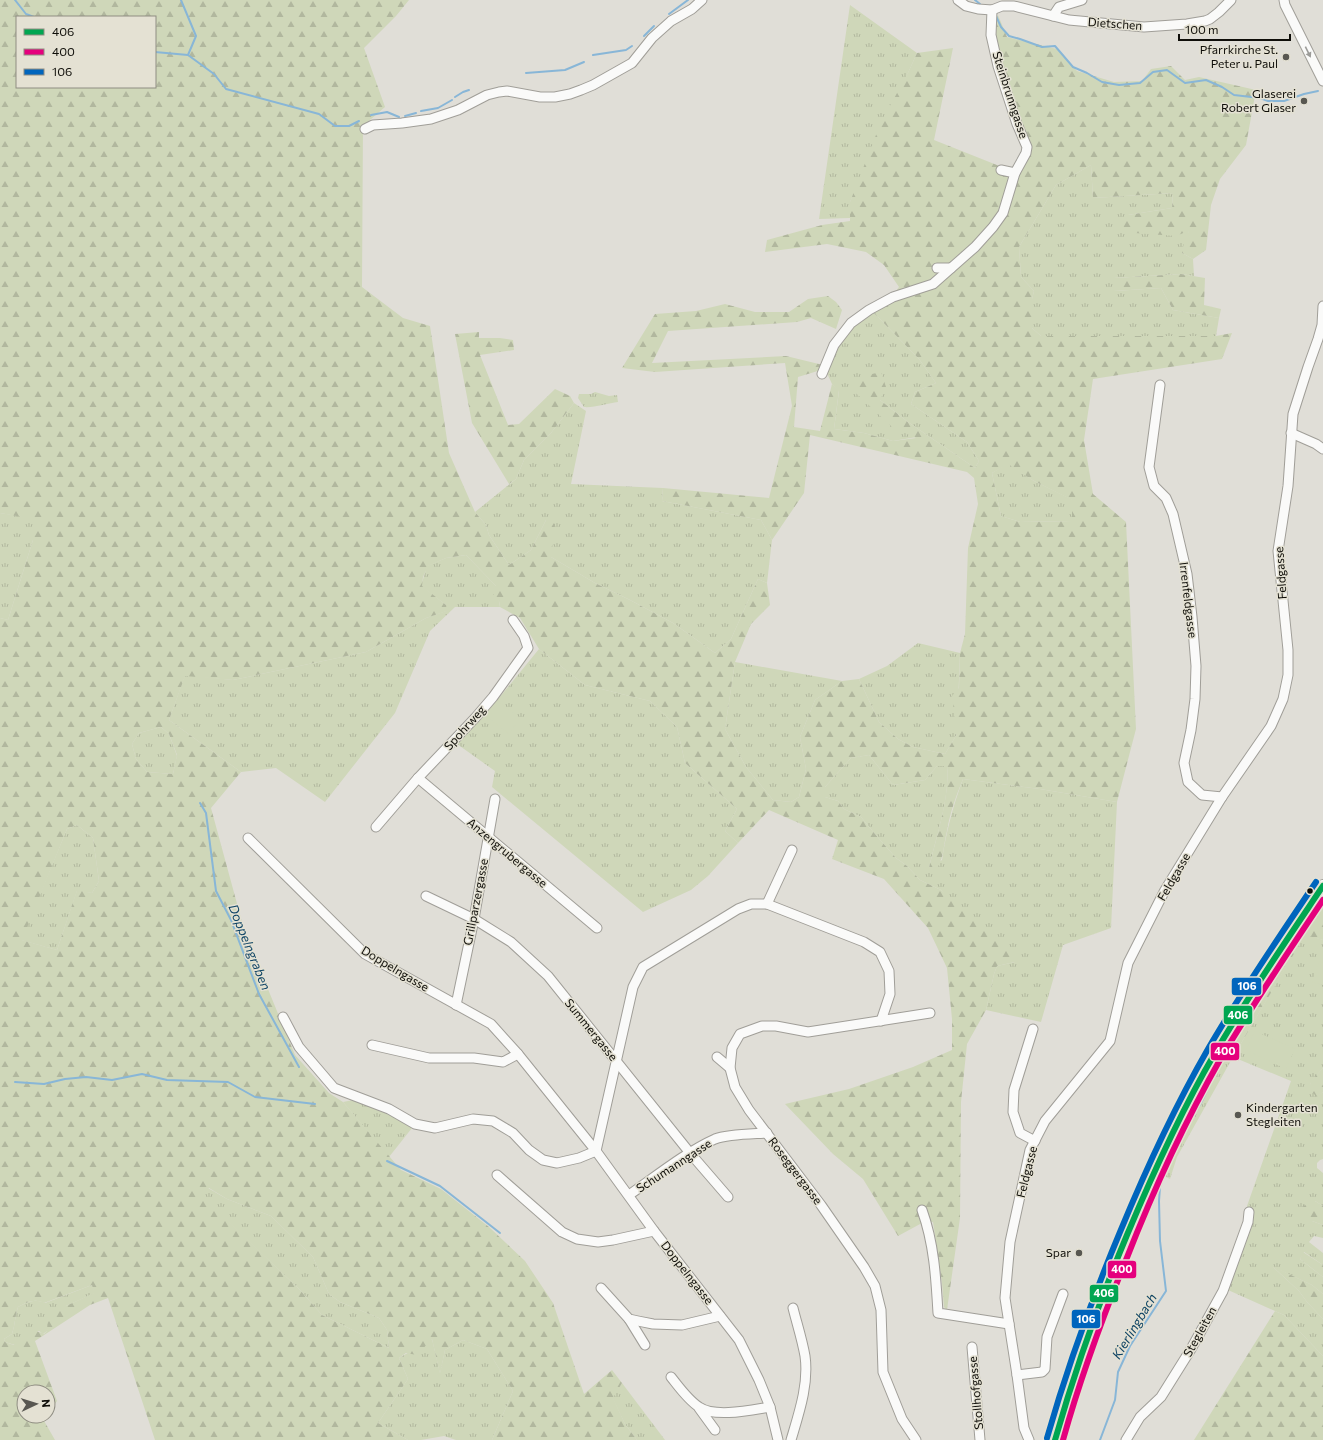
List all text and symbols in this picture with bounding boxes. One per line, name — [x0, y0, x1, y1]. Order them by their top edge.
street label: Dietschen — [1087, 14, 1143, 32]
legend — [16, 16, 156, 88]
scale bar — [1179, 16, 1290, 42]
text: 100 m — [1185, 22, 1219, 36]
text: 406 — [52, 24, 74, 38]
place label: Pfarrkirche St. Peter u. Paul — [1200, 42, 1278, 70]
text: 400 — [52, 44, 75, 58]
one-way arrow — [1305, 46, 1311, 58]
street label: Steinbrunngasse — [990, 50, 1032, 140]
marker: Pfarrkirche St. Peter u. Paul — [1281, 52, 1291, 62]
text: 106 — [52, 64, 72, 78]
place label: Glaserei Robert Glaser — [1221, 86, 1296, 114]
marker: Glaserei Robert Glaser — [1299, 96, 1309, 106]
street label: Feldgasse — [1271, 546, 1289, 600]
street label: Irrenfeldgasse — [1177, 561, 1201, 639]
street label: Spohrweg — [441, 702, 488, 753]
street label: Anzengrubergasse — [465, 815, 551, 890]
street label: Feldgasse — [1154, 850, 1192, 903]
street label: Grillparzergasse — [460, 857, 490, 946]
unlabelled marker — [1305, 886, 1315, 896]
water label: Doppelngraben — [225, 902, 275, 992]
street label: Doppelngasse — [359, 942, 432, 994]
line badge: 106 — [1231, 977, 1262, 996]
text: 106 — [1237, 979, 1257, 992]
street label: Summergasse — [563, 996, 621, 1063]
line badge: 406 — [1223, 1005, 1253, 1025]
text: 406 — [1228, 1008, 1249, 1021]
line badge: 400 — [1210, 1042, 1240, 1061]
text: 400 — [1214, 1044, 1236, 1057]
place label: Kindergarten Stegleiten — [1246, 1100, 1318, 1128]
marker: Kindergarten Stegleiten — [1233, 1110, 1243, 1120]
street label: Roseggergasse — [766, 1134, 826, 1207]
street label: Schumanngasse — [633, 1136, 714, 1195]
street label: Feldgasse — [1013, 1144, 1039, 1199]
street label: Doppelngasse — [659, 1238, 717, 1307]
place label: Spar — [1046, 1245, 1071, 1259]
marker: Spar — [1074, 1248, 1084, 1258]
line badge: 400 — [1107, 1260, 1137, 1279]
text: 400 — [1111, 1262, 1133, 1275]
line badge: 406 — [1089, 1284, 1119, 1303]
text: 406 — [1094, 1286, 1115, 1299]
water label: Kierlingbach — [1108, 1290, 1160, 1362]
street label: Stegleiten — [1180, 1304, 1219, 1359]
line badge: 106 — [1071, 1309, 1101, 1329]
text: 106 — [1076, 1312, 1096, 1325]
street label: Stollhofgasse — [965, 1356, 985, 1430]
north arrow — [16, 1384, 56, 1424]
text: N — [40, 1399, 53, 1408]

